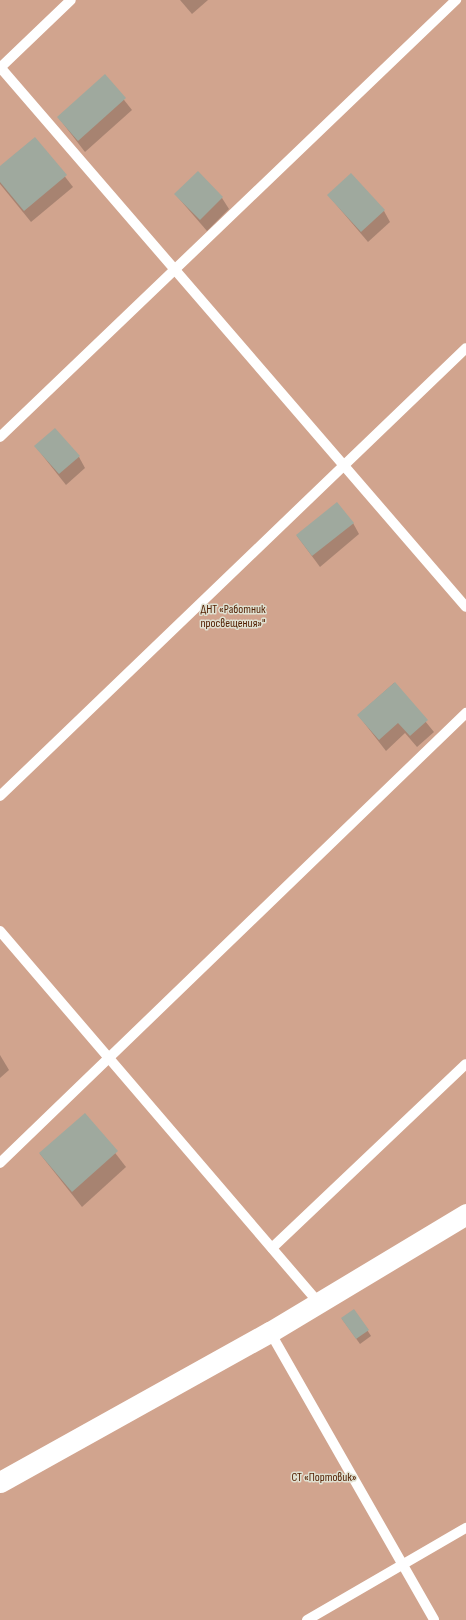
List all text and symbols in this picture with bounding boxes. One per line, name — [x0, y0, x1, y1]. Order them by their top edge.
park label: ДНТ «Работник просвещения»" — [200, 603, 266, 631]
park label: СТ «Портовик» — [291, 1471, 357, 1485]

